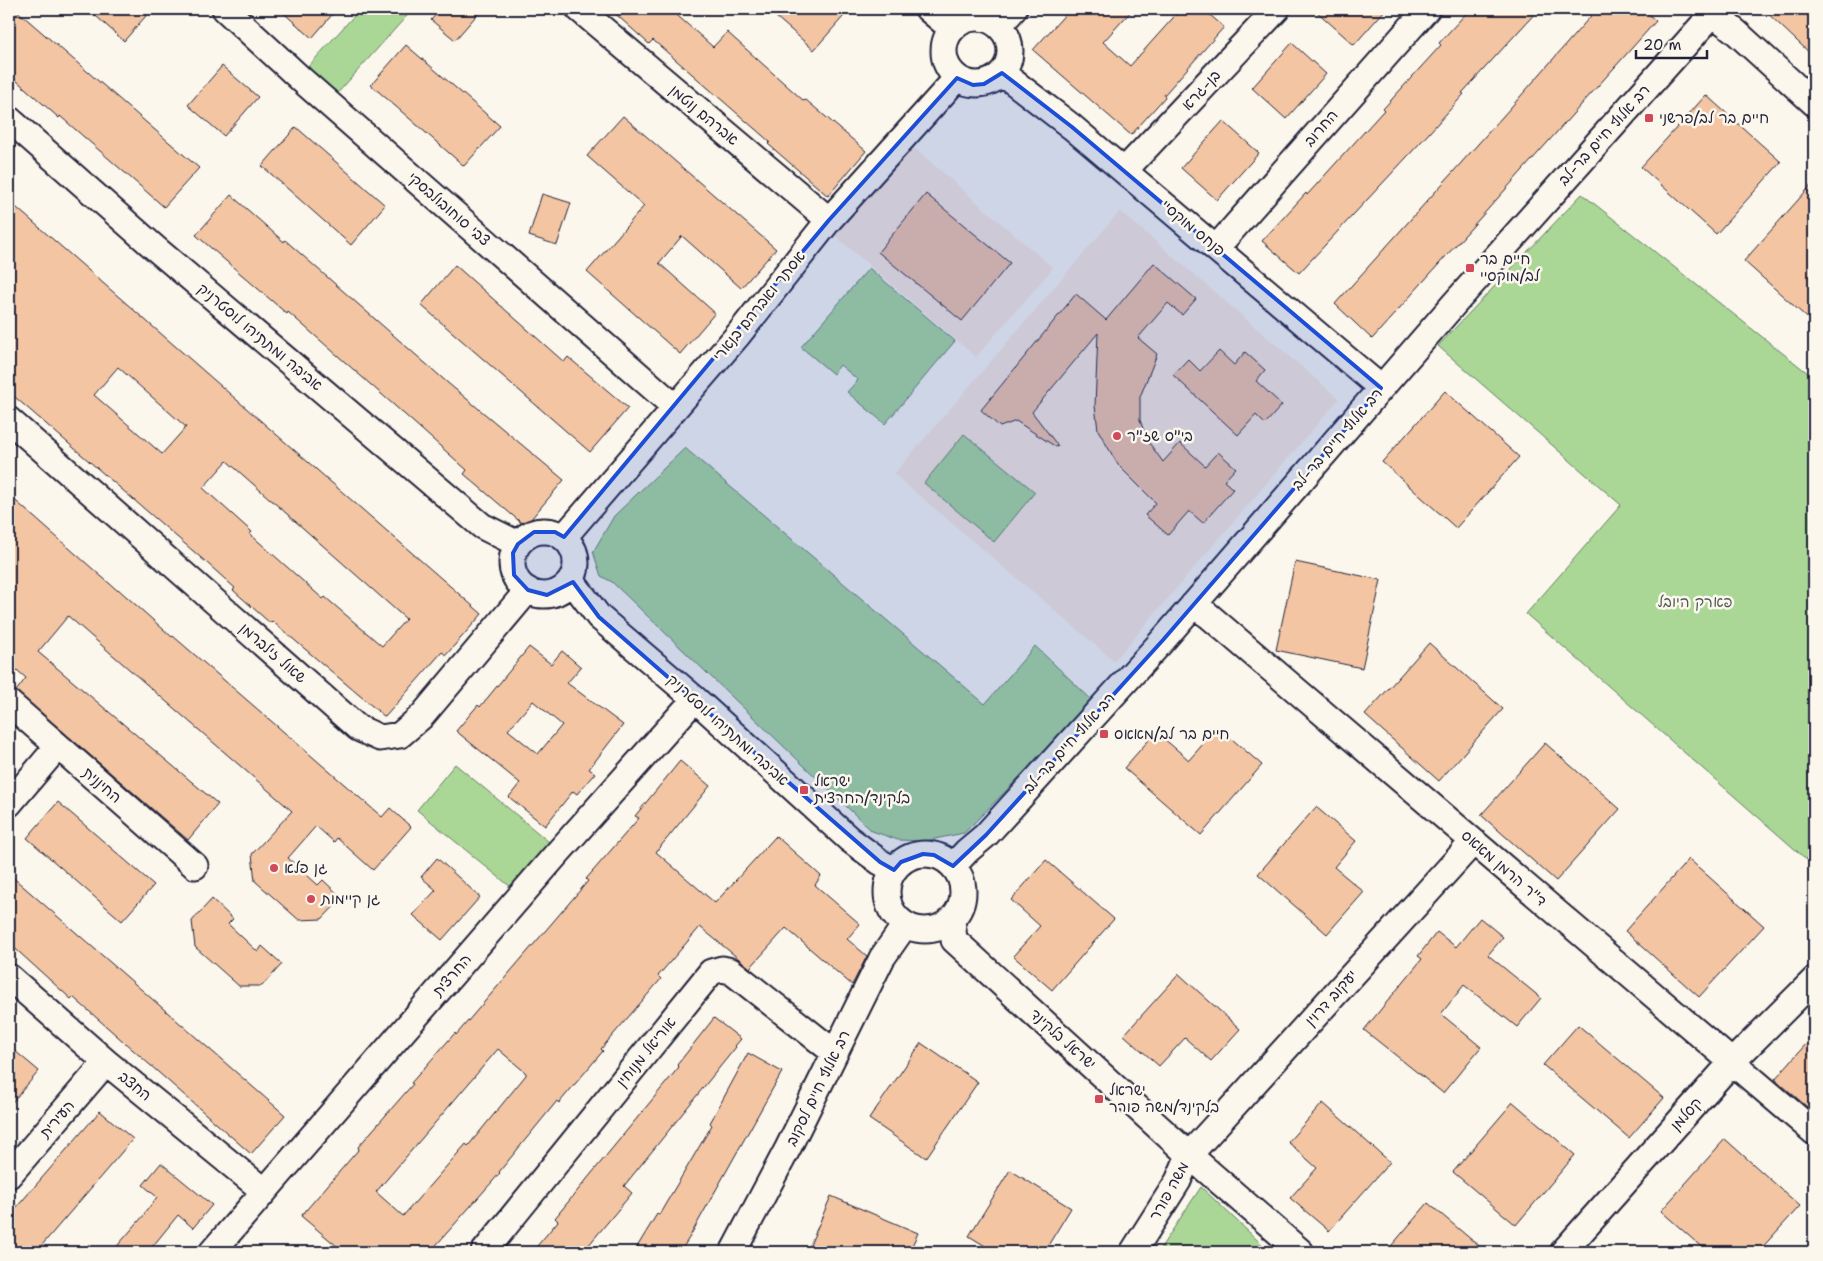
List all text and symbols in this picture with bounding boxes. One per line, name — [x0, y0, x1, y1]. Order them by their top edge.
scale bar — [1636, 28, 1707, 60]
text: 20 m — [1643, 35, 1682, 55]
street label: בן-גרא — [1177, 65, 1225, 115]
street label: אברהם נוטמן — [665, 80, 743, 150]
street label: רב אלוף חיים בר-לב — [1553, 80, 1655, 190]
street label: החרוב — [1300, 105, 1342, 151]
place label: חיים בר לב/פרשני — [1659, 108, 1769, 128]
marker: חיים בר לב/פרשני — [1643, 112, 1655, 124]
street label: צבי סוחובולבסקי — [404, 168, 494, 250]
street label: פנחס מוקסיי — [1157, 195, 1229, 261]
street label: אסתר ואברהם בנארי — [708, 247, 810, 365]
place label: חיים בר לב/מוקסיי — [1480, 249, 1541, 286]
marker: חיים בר לב/מוקסיי — [1464, 262, 1476, 274]
street label: אביבה ומתתיהו לוסטרניק — [193, 279, 327, 396]
street label: רב אלוף חיים בר-לב — [1287, 384, 1387, 494]
place label: בי"ס שז"ר — [1127, 426, 1193, 446]
marker: בי"ס שז"ר — [1111, 430, 1123, 442]
park label: פארק היובל — [1657, 592, 1733, 612]
street label: שאול זילברמן — [235, 618, 311, 688]
street label: אביבה ומתתיהו לוסטרניק — [663, 670, 793, 790]
street label: רב אלוף חיים בר-לב — [1018, 688, 1120, 798]
place label: חיים בר לב/מאאס — [1114, 724, 1230, 744]
marker: חיים בר לב/מאאס — [1098, 728, 1110, 740]
street label: החיננית — [78, 763, 126, 807]
place label: ישראל בלקינד/החרצית — [813, 771, 910, 808]
marker: ישראל בלקינד/החרצית — [798, 784, 810, 796]
street label: ד"ר הרמן מאאס — [1457, 825, 1551, 911]
place label: גן פלא — [284, 858, 327, 878]
marker: גן פלא — [268, 862, 280, 874]
place label: גן קיימות — [320, 889, 380, 909]
marker: גן קיימות — [305, 893, 317, 905]
street label: החרצית — [427, 949, 476, 1001]
street label: יעקוב דרוין — [1300, 966, 1362, 1030]
street label: ישראל בלקינד — [1026, 1004, 1100, 1074]
street label: אוריאל מנוחין — [612, 1013, 681, 1091]
street label: רב אלוף חיים לסקוב — [781, 1027, 855, 1149]
street label: החצב — [114, 1067, 156, 1105]
place label: ישראל בלקינד/משה פורר — [1109, 1080, 1219, 1117]
marker: ישראל בלקינד/משה פורר — [1093, 1093, 1105, 1105]
street label: קסלמן — [1666, 1093, 1706, 1135]
street label: העירית — [34, 1096, 79, 1143]
street label: משה פורר — [1145, 1158, 1193, 1224]

